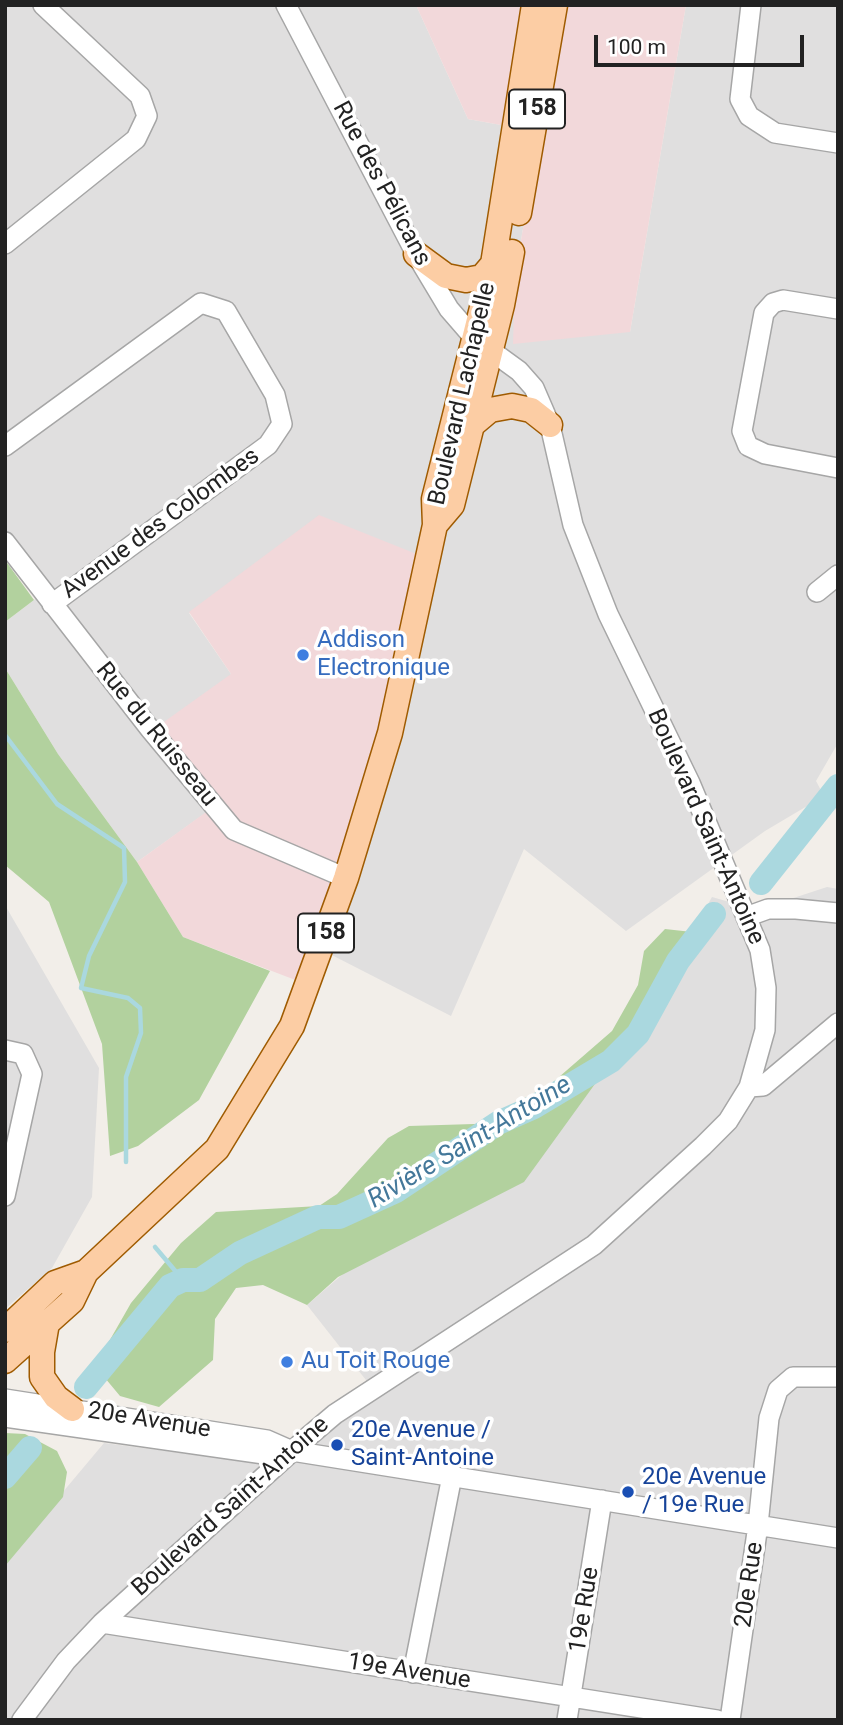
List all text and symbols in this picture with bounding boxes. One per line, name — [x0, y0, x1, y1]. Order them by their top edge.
scale bar — [598, 21, 808, 65]
text: 100 m — [607, 35, 666, 59]
road number: 158 — [509, 90, 565, 128]
street label: Rue des Pélicans — [326, 97, 436, 271]
street label: Boulevard Lachapelle — [423, 280, 503, 508]
street label: Avenue des Colombes — [56, 443, 266, 605]
place label: Addison Electronique — [317, 627, 450, 683]
marker: Addison Electronique — [295, 647, 311, 663]
street label: Rue du Ruisseau — [89, 657, 223, 813]
street label: Boulevard Saint-Antoine — [640, 705, 770, 949]
road number: 158 — [298, 914, 354, 952]
water label: Rivière Saint-Antoine — [363, 1070, 577, 1216]
place label: Au Toit Rouge — [301, 1348, 450, 1376]
marker: Au Toit Rouge — [279, 1354, 295, 1370]
street label: 20e Avenue — [85, 1397, 213, 1445]
street label: Boulevard Saint-Antoine — [127, 1411, 335, 1603]
place label: 20e Avenue / Saint-Antoine — [351, 1417, 494, 1473]
marker: 20e Avenue / Saint-Antoine — [329, 1437, 345, 1453]
place label: 20e Avenue / 19e Rue — [642, 1464, 766, 1520]
marker: 20e Avenue / 19e Rue — [620, 1484, 636, 1500]
street label: 20e Rue — [730, 1540, 770, 1630]
street label: 19e Rue — [564, 1565, 606, 1655]
street label: 19e Avenue — [345, 1648, 473, 1696]

